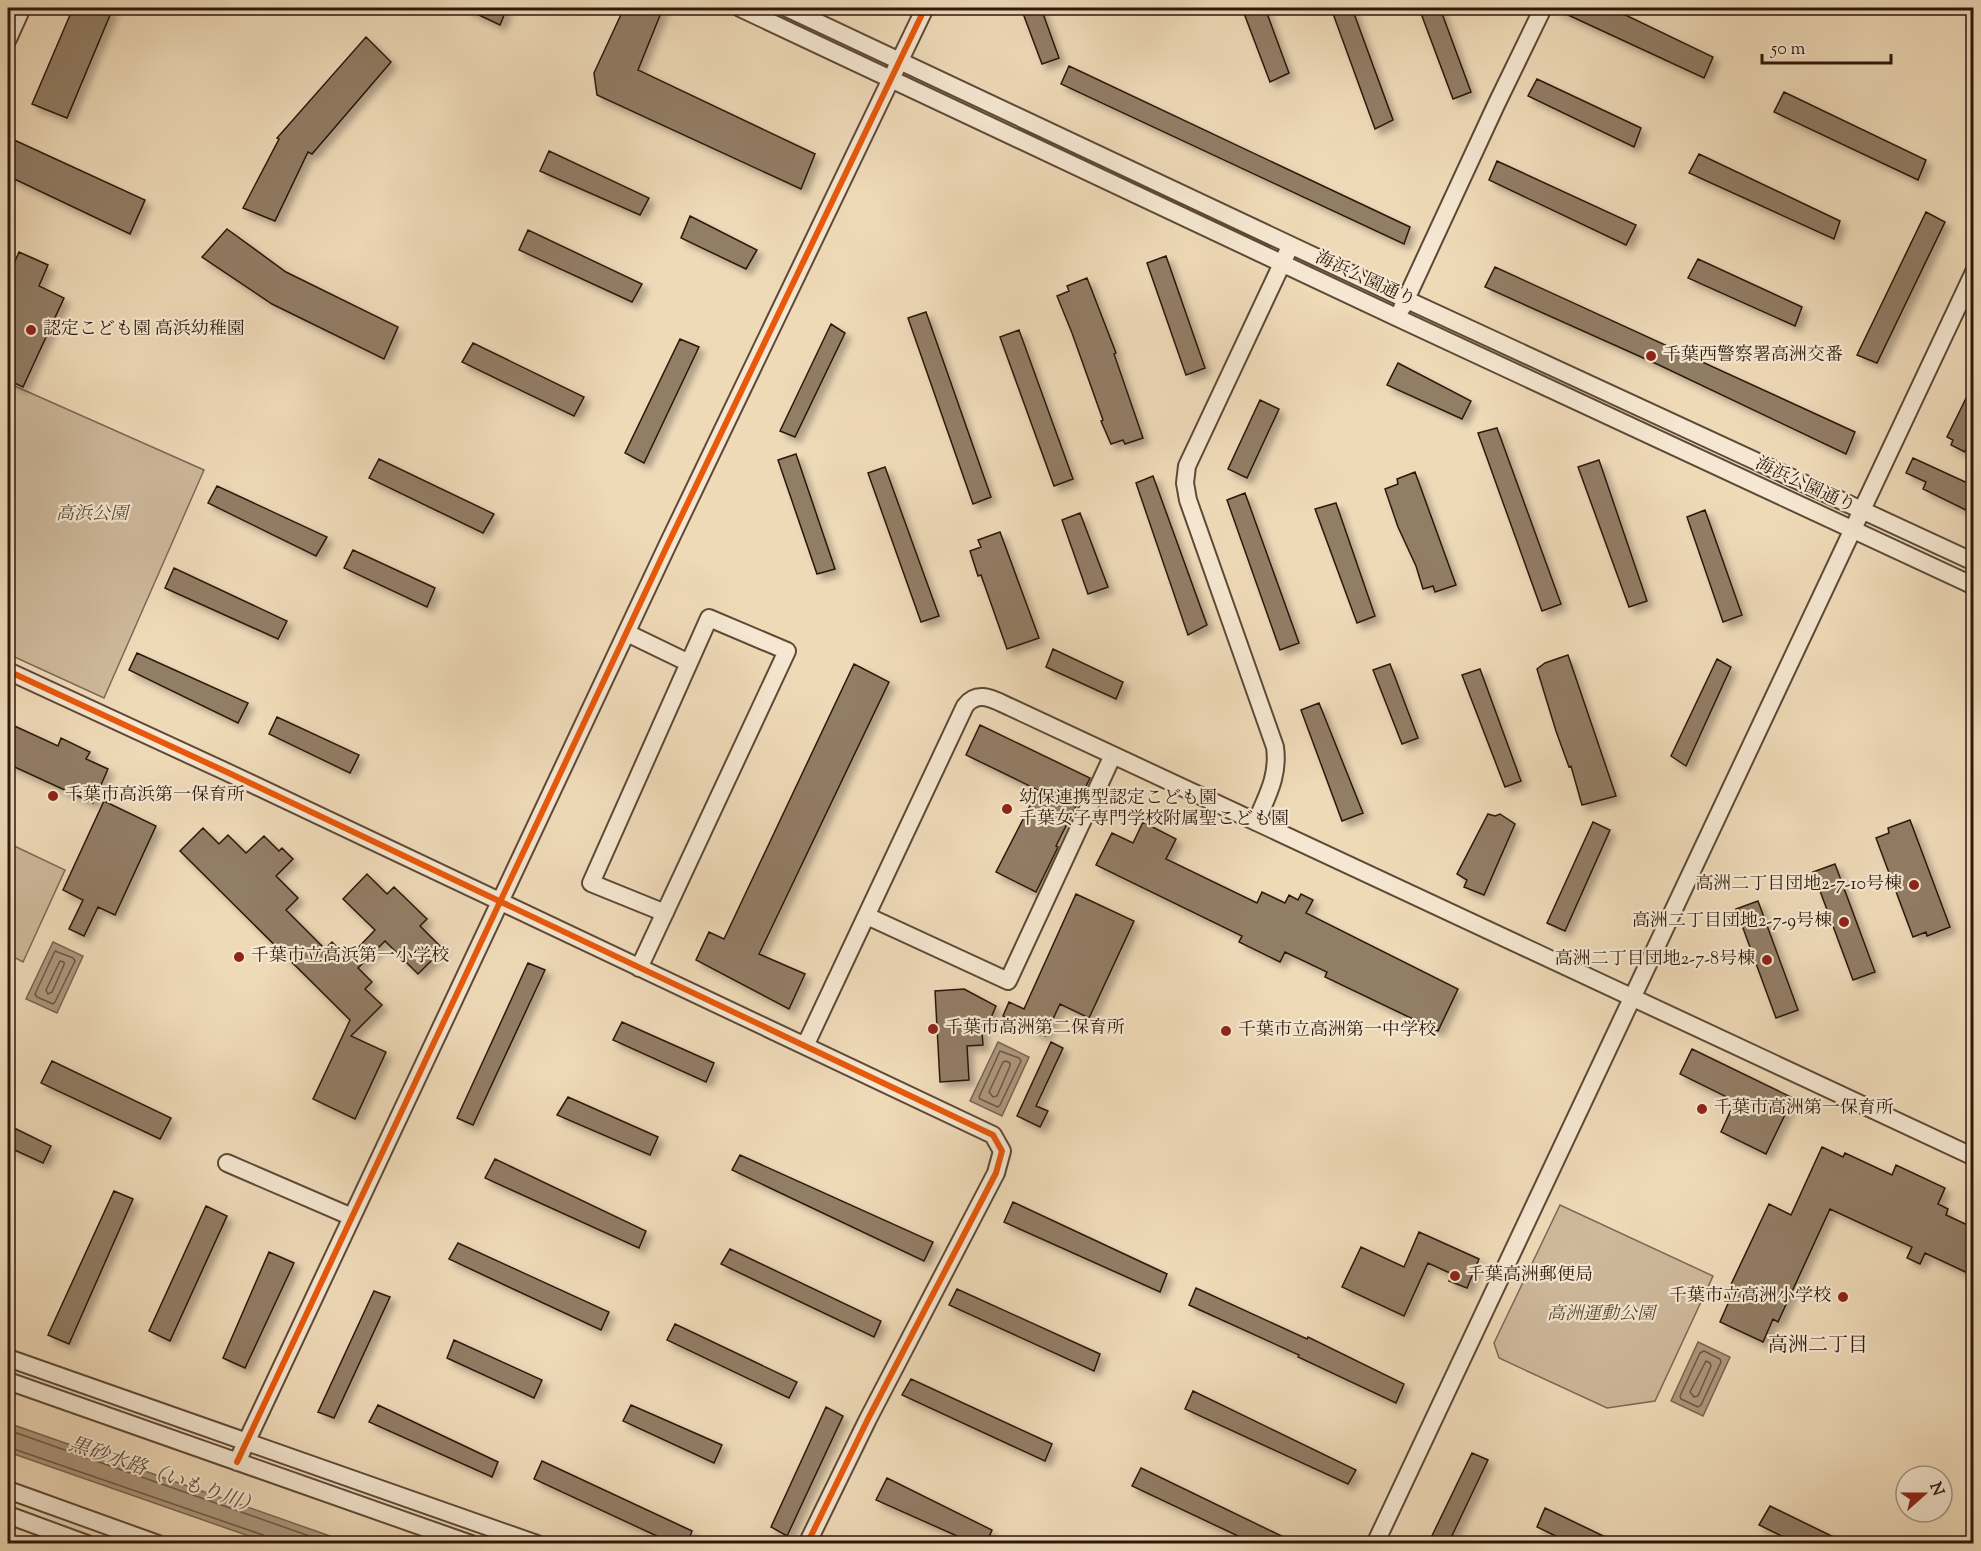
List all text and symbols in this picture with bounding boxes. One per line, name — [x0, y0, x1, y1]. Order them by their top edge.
scale bar — [1762, 27, 1891, 65]
text: 50 m — [1770, 37, 1806, 63]
street label: 海浜公園通り — [1311, 245, 1419, 315]
place label: 認定こども園 高浜幼稚園 — [43, 317, 245, 343]
marker: 認定こども園 高浜幼稚園 — [24, 323, 38, 337]
place label: 千葉西警察署高洲交番 — [1663, 343, 1843, 369]
marker: 千葉西警察署高洲交番 — [1644, 349, 1658, 363]
street label: 海浜公園通り — [1751, 451, 1859, 521]
park label: 高浜公園 — [56, 502, 131, 528]
place label: 千葉市高浜第一保育所 — [65, 783, 245, 809]
place label: 幼保連携型認定こども園 千葉女子専門学校附属聖こども園 — [1019, 786, 1289, 833]
marker: 千葉市高浜第一保育所 — [46, 789, 60, 803]
marker: 幼保連携型認定こども園 千葉女子専門学校附属聖こども園 — [1000, 802, 1014, 816]
place label: 高洲二丁目団地2-7-10号棟 — [1695, 872, 1902, 898]
marker: 高洲二丁目団地2-7-10号棟 — [1907, 878, 1921, 892]
place label: 高洲二丁目団地2-7-9号棟 — [1632, 909, 1832, 935]
marker: 高洲二丁目団地2-7-9号棟 — [1837, 915, 1851, 929]
place label: 千葉市立高浜第一小学校 — [251, 944, 449, 970]
place label: 高洲二丁目団地2-7-8号棟 — [1555, 947, 1755, 973]
marker: 千葉市立高浜第一小学校 — [232, 950, 246, 964]
marker: 高洲二丁目団地2-7-8号棟 — [1760, 953, 1774, 967]
place label: 千葉市高洲第二保育所 — [945, 1016, 1125, 1042]
place label: 千葉市立高洲第一中学校 — [1238, 1018, 1436, 1044]
marker: 千葉市高洲第二保育所 — [926, 1022, 940, 1036]
marker: 千葉市立高洲第一中学校 — [1219, 1024, 1233, 1038]
place label: 千葉市高洲第一保育所 — [1714, 1096, 1894, 1122]
marker: 千葉市高洲第一保育所 — [1695, 1102, 1709, 1116]
place label: 千葉高洲郵便局 — [1467, 1263, 1593, 1289]
marker: 千葉高洲郵便局 — [1448, 1269, 1462, 1283]
place label: 千葉市立高洲小学校 — [1669, 1284, 1831, 1310]
marker: 千葉市立高洲小学校 — [1836, 1290, 1850, 1304]
park label: 高洲運動公園 — [1547, 1302, 1658, 1328]
district label: 高洲二丁目 — [1768, 1332, 1868, 1361]
water label: 黒砂水路（いもり川） — [65, 1431, 263, 1523]
north arrow — [1894, 1464, 1954, 1524]
text: N — [1923, 1479, 1949, 1500]

